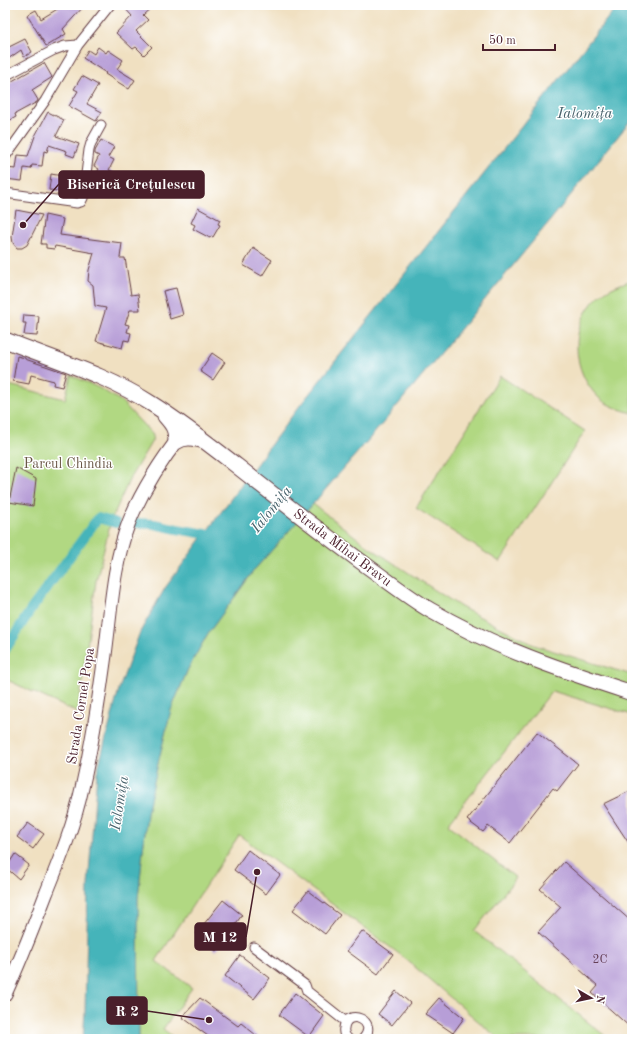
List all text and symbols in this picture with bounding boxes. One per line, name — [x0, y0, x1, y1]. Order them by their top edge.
scale bar — [483, 26, 555, 52]
text: 50 m — [489, 34, 516, 47]
water label: Ialomița — [556, 107, 613, 122]
callout: Biserică Crețulescu — [59, 171, 204, 198]
text: Biserică Crețulescu — [66, 178, 196, 193]
park label: Parcul Chindia — [23, 457, 113, 471]
water label: Ialomița — [248, 484, 295, 537]
street label: Strada Mihai Bravu — [291, 506, 395, 589]
street label: Strada Cornel Popa — [65, 647, 97, 766]
water label: Ialomița — [109, 775, 132, 833]
callout: M 12 — [195, 923, 246, 950]
text: M 12 — [203, 931, 237, 946]
house number: 2C — [592, 954, 608, 966]
north arrow — [571, 978, 611, 1018]
text: N — [593, 994, 605, 1005]
callout: R 2 — [107, 997, 147, 1024]
text: R 2 — [115, 1005, 139, 1020]

